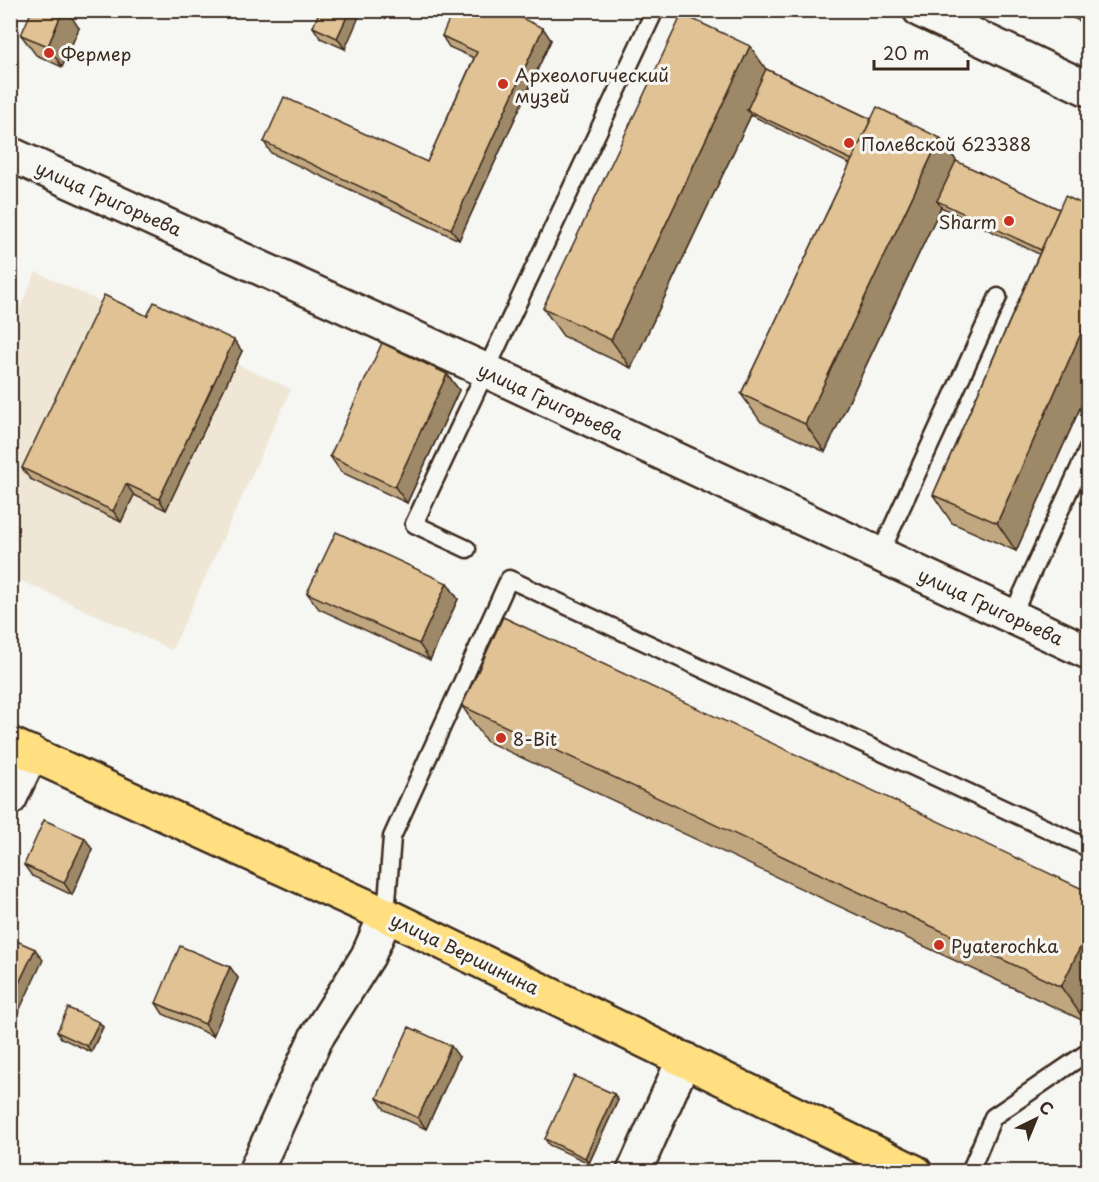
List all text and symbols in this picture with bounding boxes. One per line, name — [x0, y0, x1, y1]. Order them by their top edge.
scale bar — [874, 33, 968, 71]
text: 20 m — [883, 39, 929, 66]
place label: Фермер — [61, 40, 131, 67]
marker: Фермер — [42, 46, 56, 60]
place label: Археологический музей — [515, 61, 669, 109]
marker: Археологический музей — [496, 77, 510, 91]
place label: Полевской 623388 — [861, 130, 1031, 157]
marker: Полевской 623388 — [842, 136, 856, 150]
street label: улица Григорьева — [32, 154, 187, 243]
place label: Sharm — [939, 208, 997, 235]
marker: Sharm — [1002, 214, 1016, 228]
street label: улица Григорьева — [474, 356, 629, 447]
street label: улица Григорьева — [914, 561, 1069, 652]
place label: 8-Bit — [513, 725, 557, 752]
marker: 8-Bit — [494, 731, 508, 745]
street label: улица Вершинина — [386, 905, 544, 1001]
place label: Pyaterochka — [951, 932, 1059, 959]
marker: Pyaterochka — [932, 938, 946, 952]
north arrow — [1006, 1089, 1066, 1149]
text: С — [1034, 1094, 1060, 1120]

